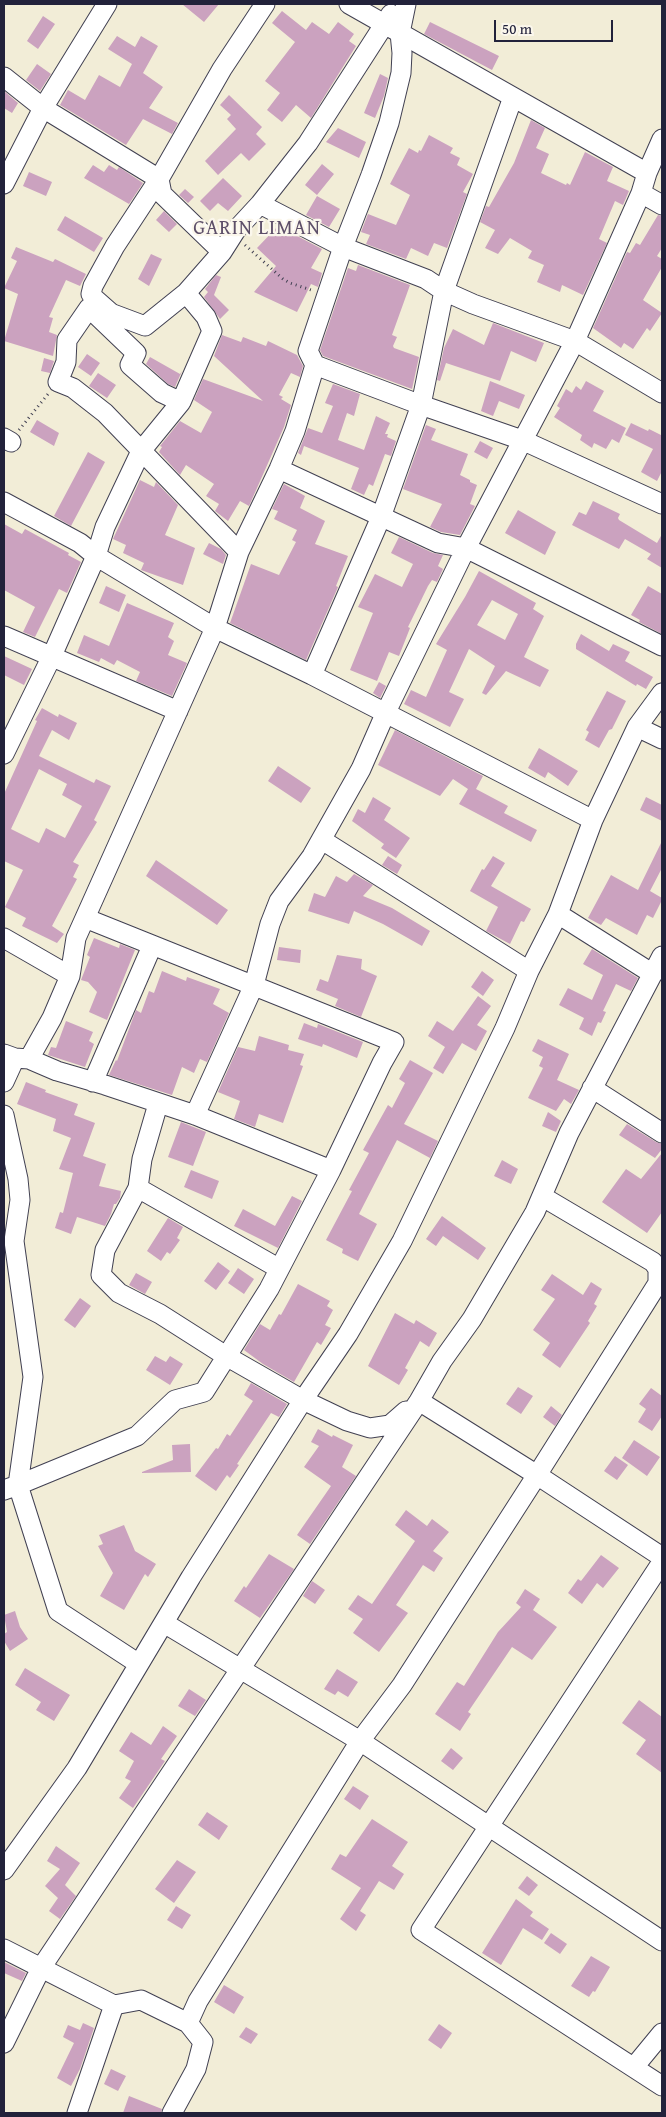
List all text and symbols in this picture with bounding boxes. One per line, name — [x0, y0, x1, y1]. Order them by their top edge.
scale bar — [496, 10, 615, 42]
text: 50 m — [502, 18, 532, 39]
district label: GARIN LIMAN — [192, 217, 322, 241]

